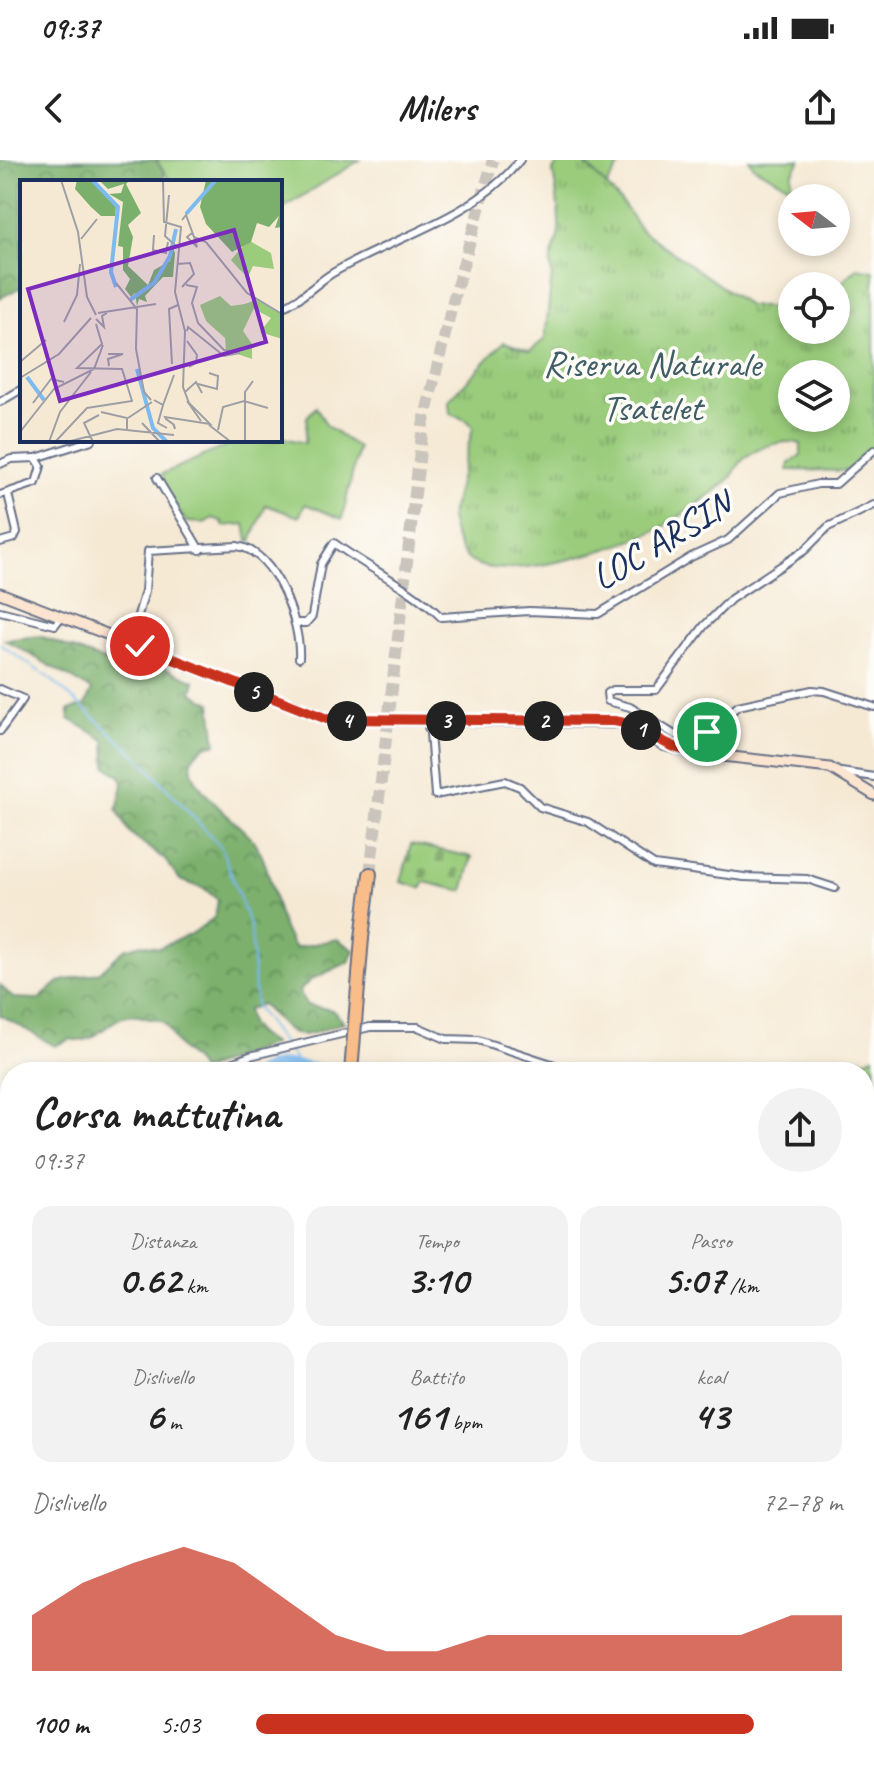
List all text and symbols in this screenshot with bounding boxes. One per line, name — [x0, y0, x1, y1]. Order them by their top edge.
text: 09:37 — [40, 9, 99, 47]
text: Milers — [398, 85, 476, 131]
icon: back — [32, 86, 76, 130]
icon: share — [798, 86, 842, 130]
inset map — [20, 180, 282, 442]
north arrow — [778, 184, 850, 256]
map controls — [778, 184, 850, 432]
button: locate — [778, 272, 850, 344]
park label: Riserva Naturale Tsatelet — [543, 340, 764, 431]
button: layers — [778, 360, 850, 432]
street label: LOC ARSIN — [583, 478, 745, 601]
pin — [106, 612, 174, 680]
icon: check — [118, 624, 162, 668]
pin: 5 — [234, 672, 274, 712]
text: 5 — [249, 678, 259, 706]
pin — [673, 698, 741, 766]
pin: 4 — [327, 701, 367, 741]
pin: 3 — [426, 701, 466, 741]
pin: 2 — [524, 701, 564, 741]
text: 4 — [342, 707, 352, 735]
text: 3 — [441, 707, 451, 735]
text: 2 — [539, 707, 549, 735]
pin: 1 — [621, 710, 661, 750]
icon: arrive — [685, 710, 729, 754]
text: 1 — [636, 716, 646, 744]
text: Corsa mattutina — [32, 1086, 280, 1141]
button: share — [758, 1088, 842, 1172]
text: 09:37 — [32, 1144, 84, 1177]
text: Distanza — [130, 1227, 196, 1255]
text: Tempo — [415, 1227, 459, 1255]
text: Passo — [690, 1227, 732, 1255]
text: 0.62 — [118, 1255, 181, 1305]
text: 3:10 — [406, 1255, 468, 1305]
text: 5:07 — [663, 1255, 725, 1305]
text: km — [181, 1272, 208, 1300]
text: /km — [725, 1272, 759, 1300]
text: Dislivello — [132, 1363, 194, 1391]
text: Battito — [410, 1363, 464, 1391]
text: kcal — [696, 1363, 726, 1391]
text: 6 — [145, 1391, 164, 1441]
text: 161 — [392, 1391, 447, 1441]
text: 43 — [693, 1391, 729, 1441]
text: m — [164, 1408, 181, 1436]
text: bpm — [447, 1408, 482, 1436]
text: Dislivello — [32, 1486, 105, 1519]
text: 72–78 m — [763, 1486, 842, 1519]
text: 100 m — [32, 1708, 88, 1741]
text: 5:03 — [160, 1708, 200, 1741]

